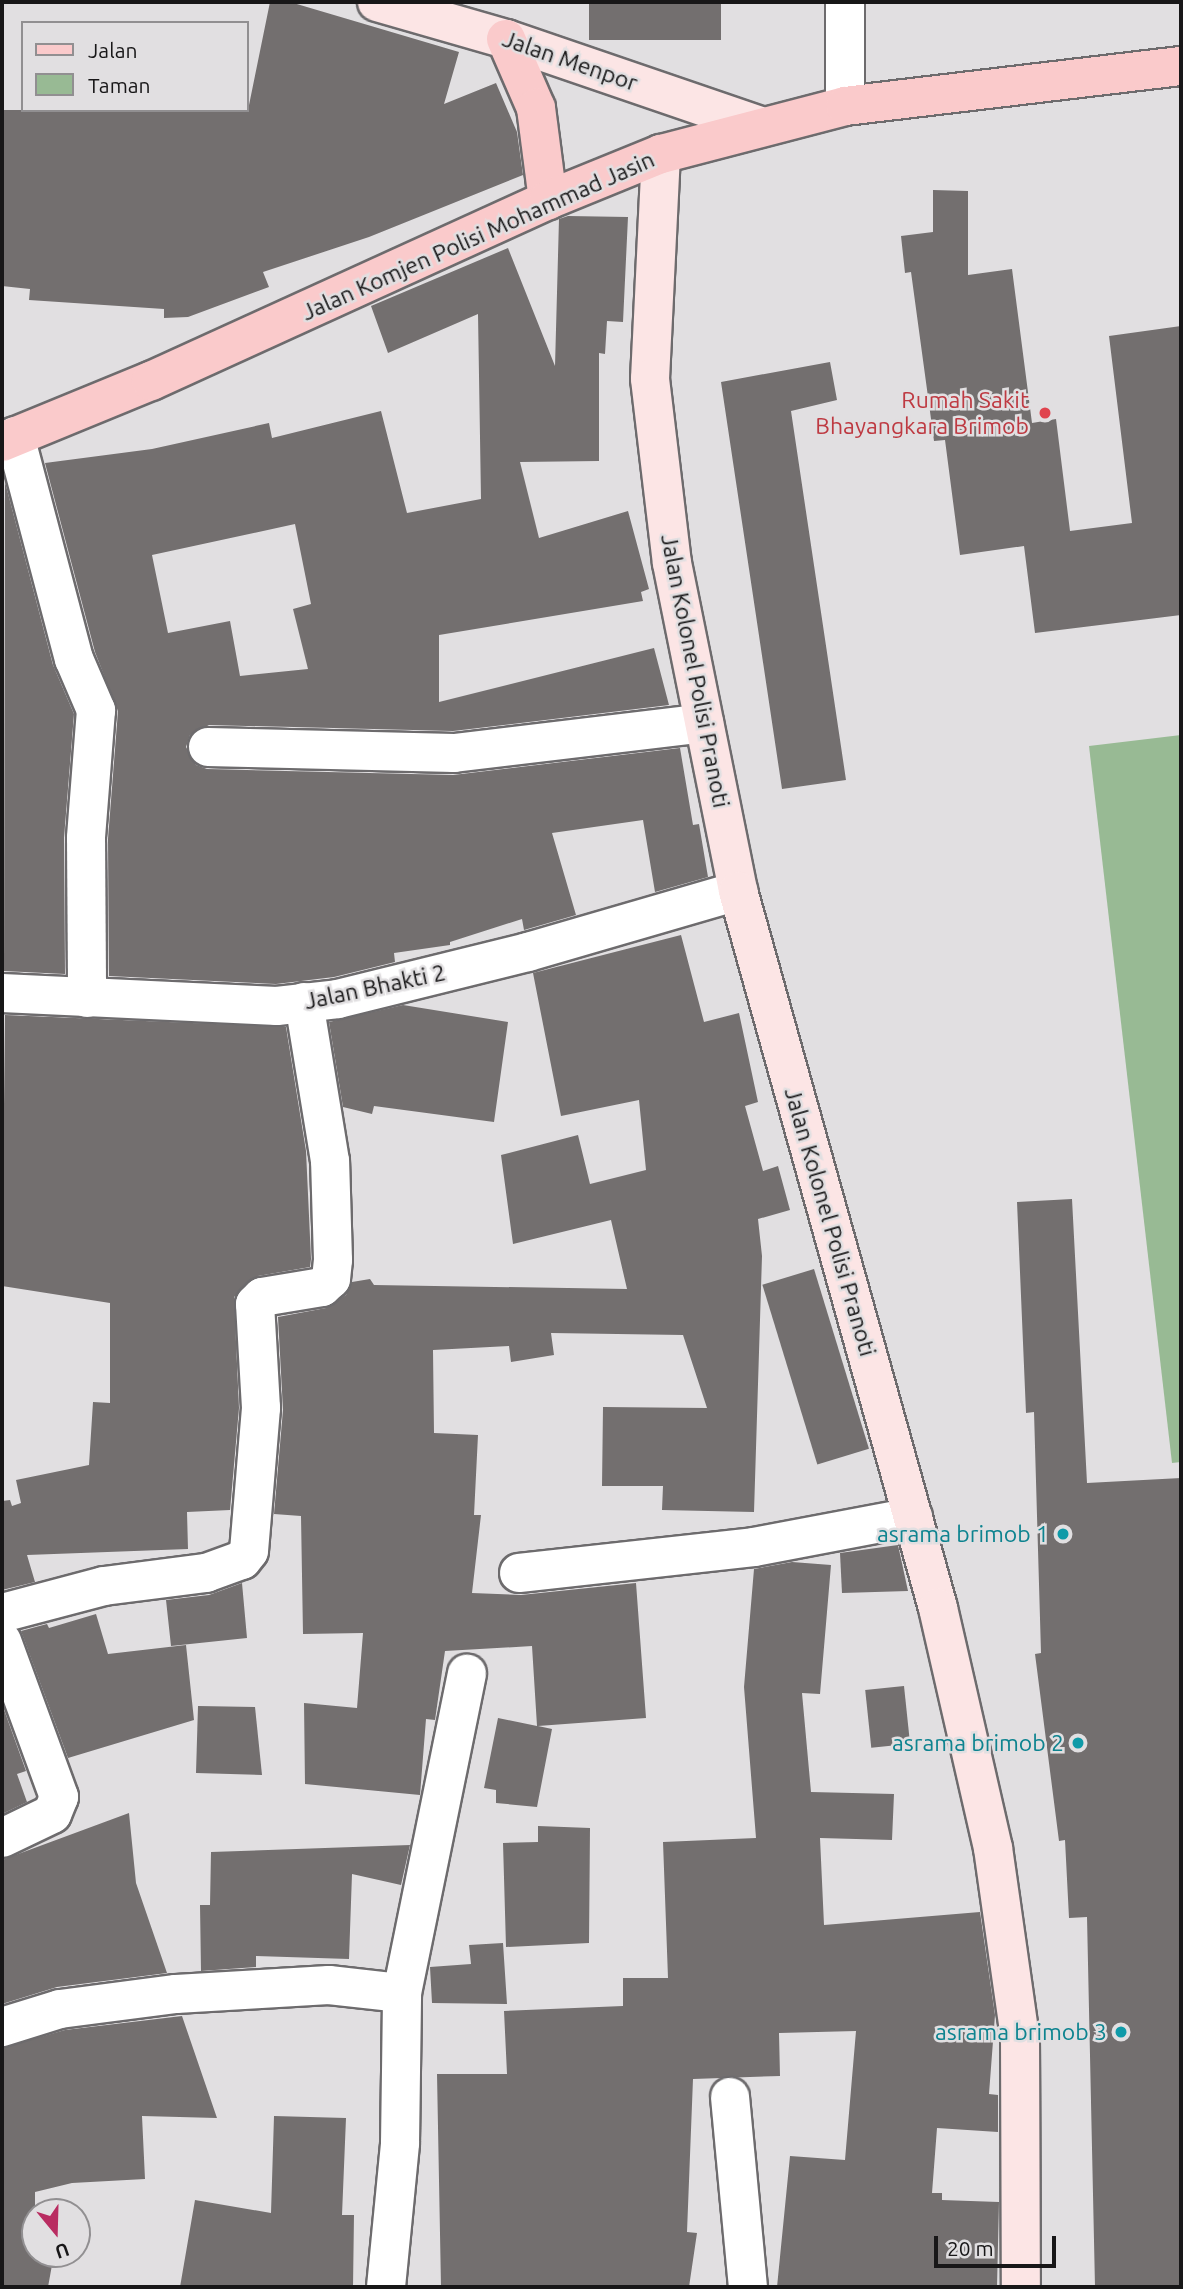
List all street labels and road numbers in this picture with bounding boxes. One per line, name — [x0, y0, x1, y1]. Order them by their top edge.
street label: Jalan Menpor — [499, 25, 641, 97]
street label: Jalan Komjen Polisi Mohammad Jasin — [297, 145, 659, 327]
street label: Jalan Kolonel Polisi Pranoti — [655, 532, 735, 810]
street label: Jalan Bhakti 2 — [302, 959, 448, 1015]
street label: Jalan Kolonel Polisi Pranoti — [778, 1085, 882, 1359]

